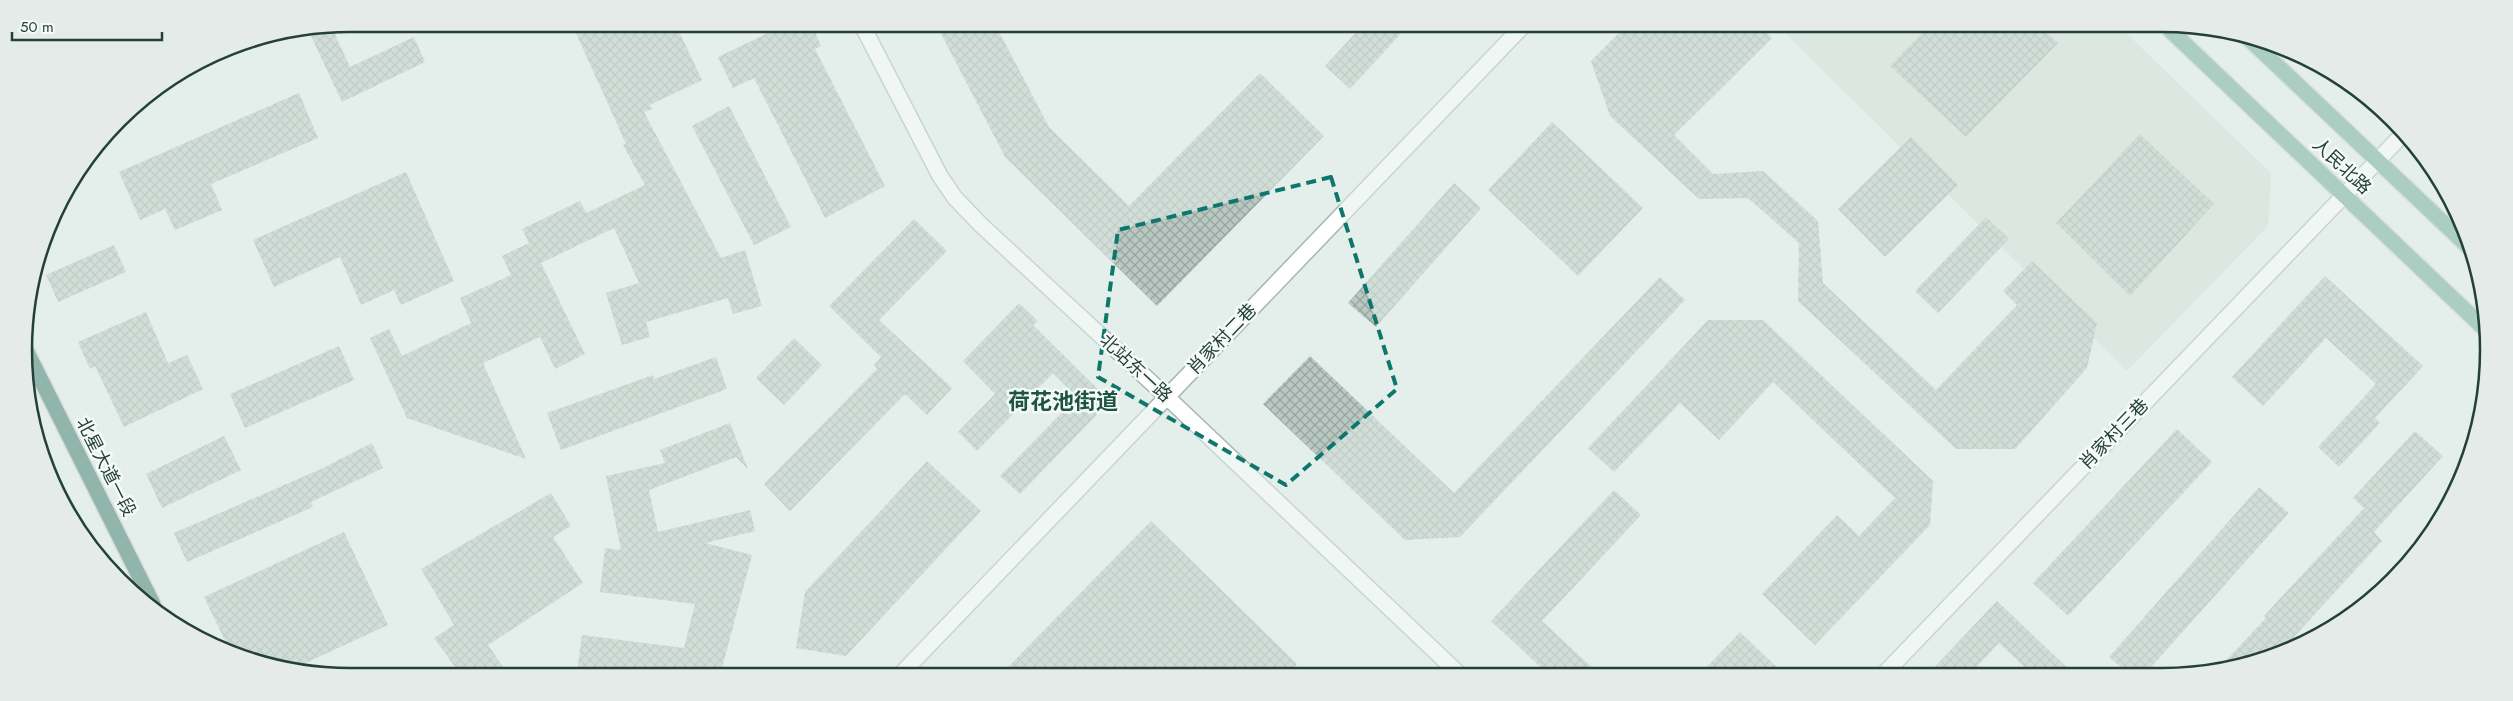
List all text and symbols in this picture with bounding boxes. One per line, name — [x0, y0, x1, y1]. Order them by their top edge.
scale bar — [12, 10, 162, 42]
text: 50 m — [20, 16, 54, 38]
street label: 人民北路 — [2307, 132, 2377, 200]
street label: 肖家村二巷 — [1181, 298, 1263, 380]
street label: 北站东一路 — [1094, 328, 1178, 408]
district label: 荷花池街道 — [1008, 385, 1118, 417]
street label: 肖家村三巷 — [2073, 393, 2155, 475]
street label: 北星大道一段 — [70, 413, 142, 521]

